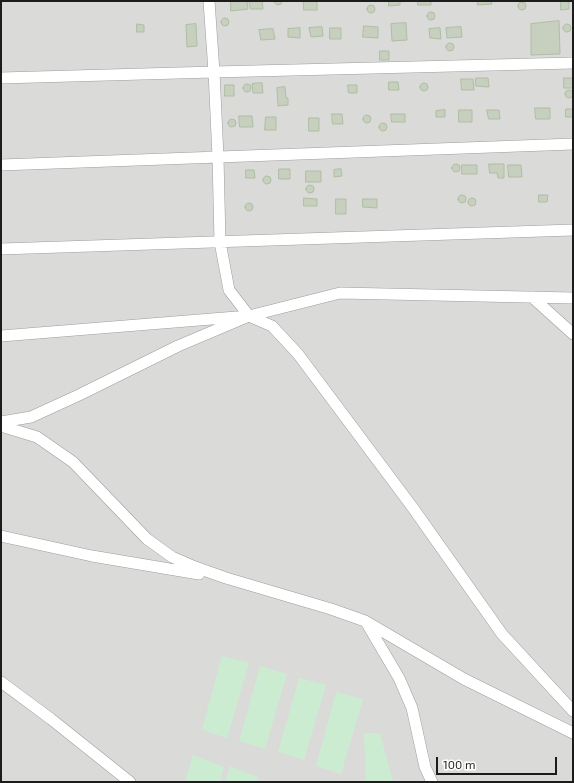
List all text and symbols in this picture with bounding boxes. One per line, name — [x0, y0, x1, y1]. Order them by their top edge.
scale bar — [438, 749, 559, 775]
text: 100 m — [443, 757, 475, 771]

